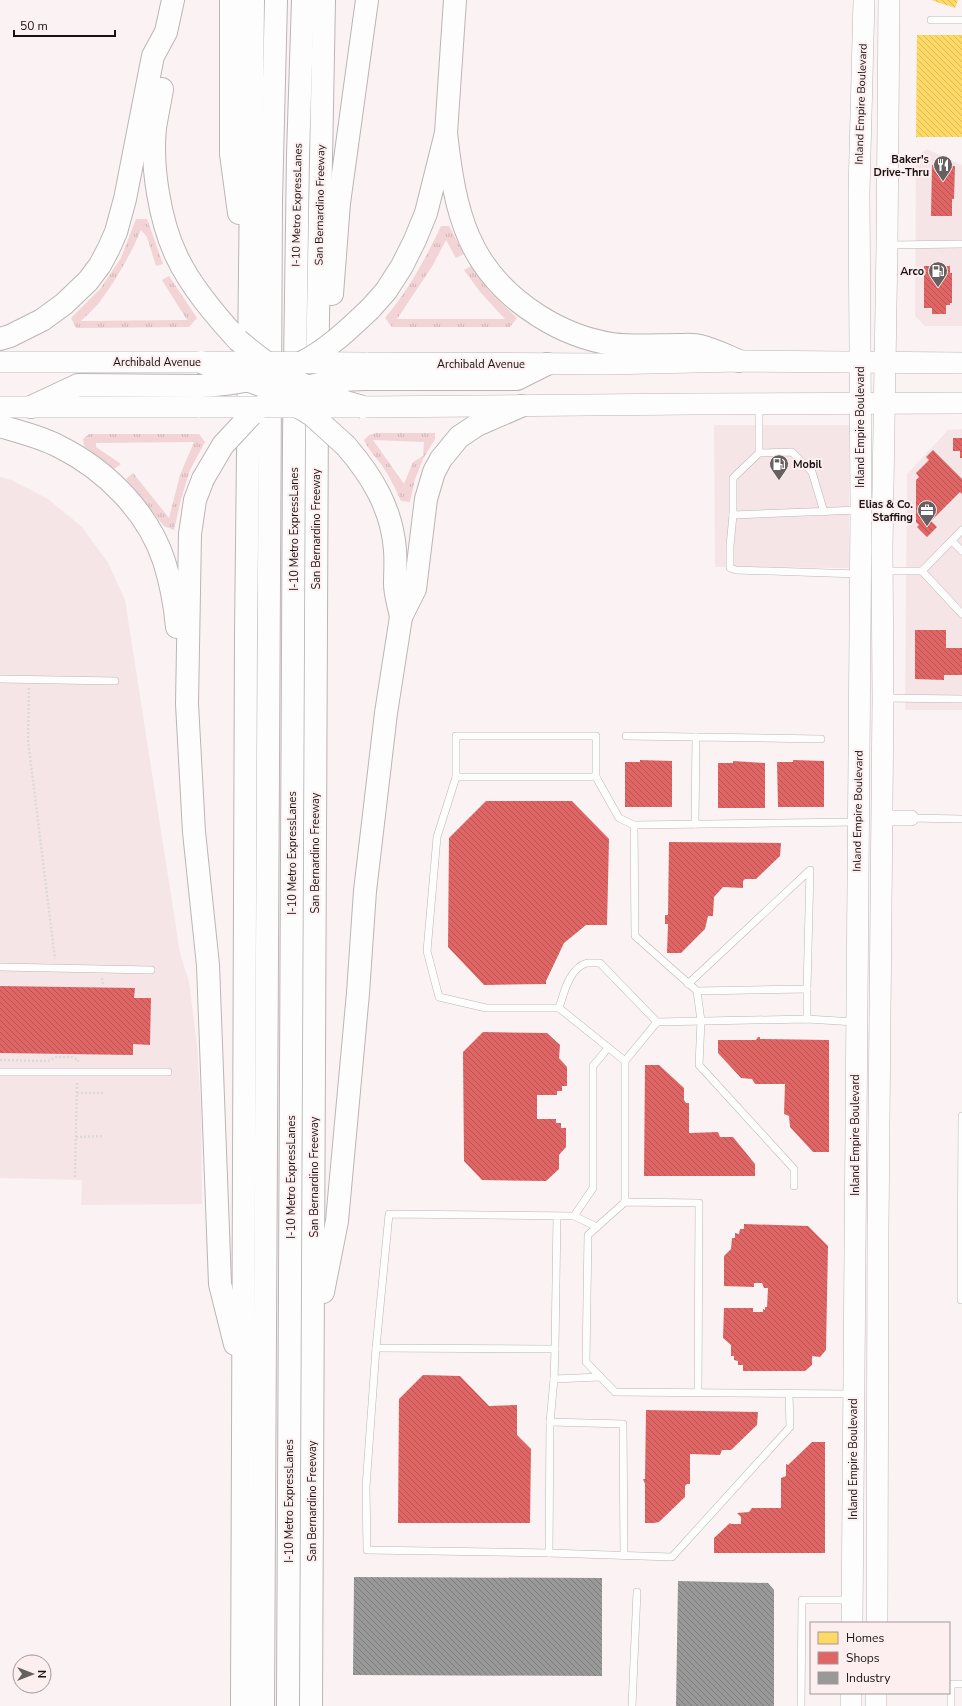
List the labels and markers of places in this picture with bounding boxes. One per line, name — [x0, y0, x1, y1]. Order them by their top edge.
place label: Baker's Drive-Thru — [874, 152, 929, 180]
restaurant icon: Baker's Drive-Thru — [932, 154, 954, 182]
fuel station icon: Arco — [927, 260, 949, 288]
place label: Arco — [900, 264, 924, 279]
fuel station icon: Mobil — [768, 453, 790, 481]
place label: Mobil — [793, 457, 822, 472]
place label: Elias & Co. Staffing — [859, 497, 913, 525]
office icon: Elias & Co. Staffing — [916, 499, 938, 527]

